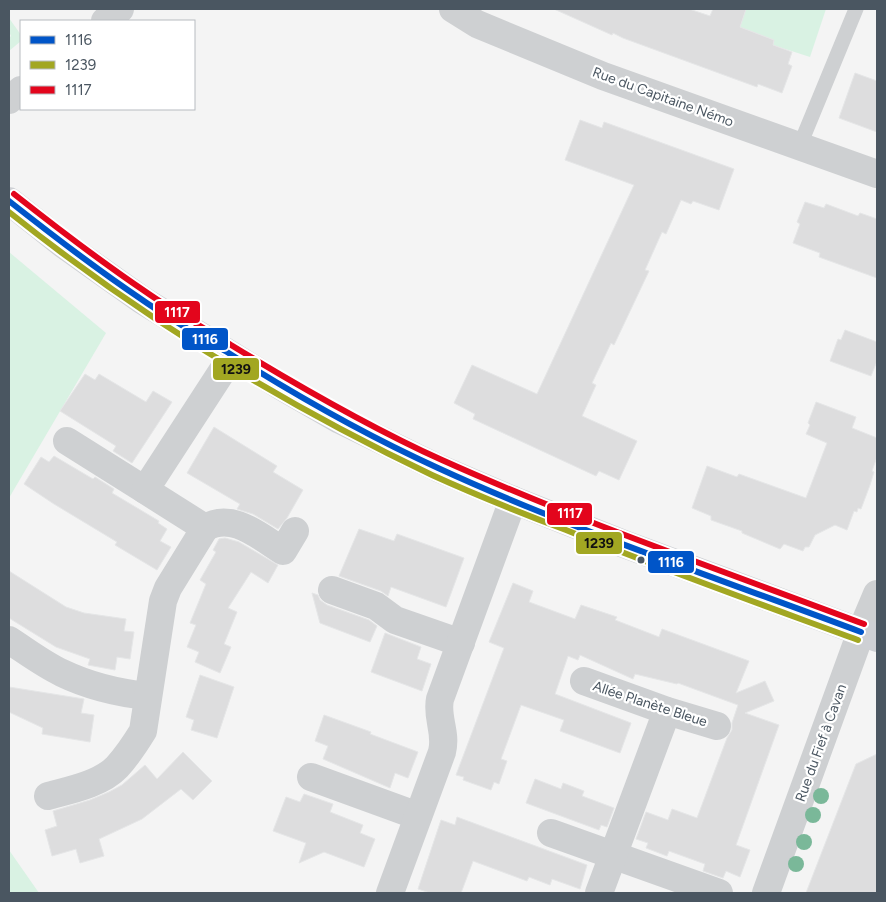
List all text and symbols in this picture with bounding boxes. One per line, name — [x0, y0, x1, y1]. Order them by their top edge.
legend — [20, 20, 195, 110]
text: 1116 — [65, 31, 93, 49]
text: 1239 — [65, 56, 96, 74]
street label: Rue du Capitaine Némo — [590, 64, 736, 130]
text: 1117 — [65, 81, 92, 99]
line badge: 1117 — [154, 300, 201, 324]
text: 1117 — [164, 304, 190, 321]
line badge: 1116 — [181, 327, 229, 351]
text: 1116 — [192, 331, 218, 348]
line badge: 1239 — [212, 357, 260, 381]
text: 1239 — [221, 361, 251, 378]
line badge: 1117 — [546, 502, 593, 526]
text: 1117 — [557, 505, 583, 522]
line badge: 1239 — [575, 531, 623, 555]
text: 1239 — [584, 535, 614, 552]
line badge: 1116 — [647, 550, 695, 574]
text: 1116 — [658, 554, 684, 571]
unlabelled marker — [636, 555, 646, 565]
street label: Allée Planète Bleue — [591, 677, 710, 731]
street label: Rue du Fief à Cavan — [792, 682, 850, 804]

